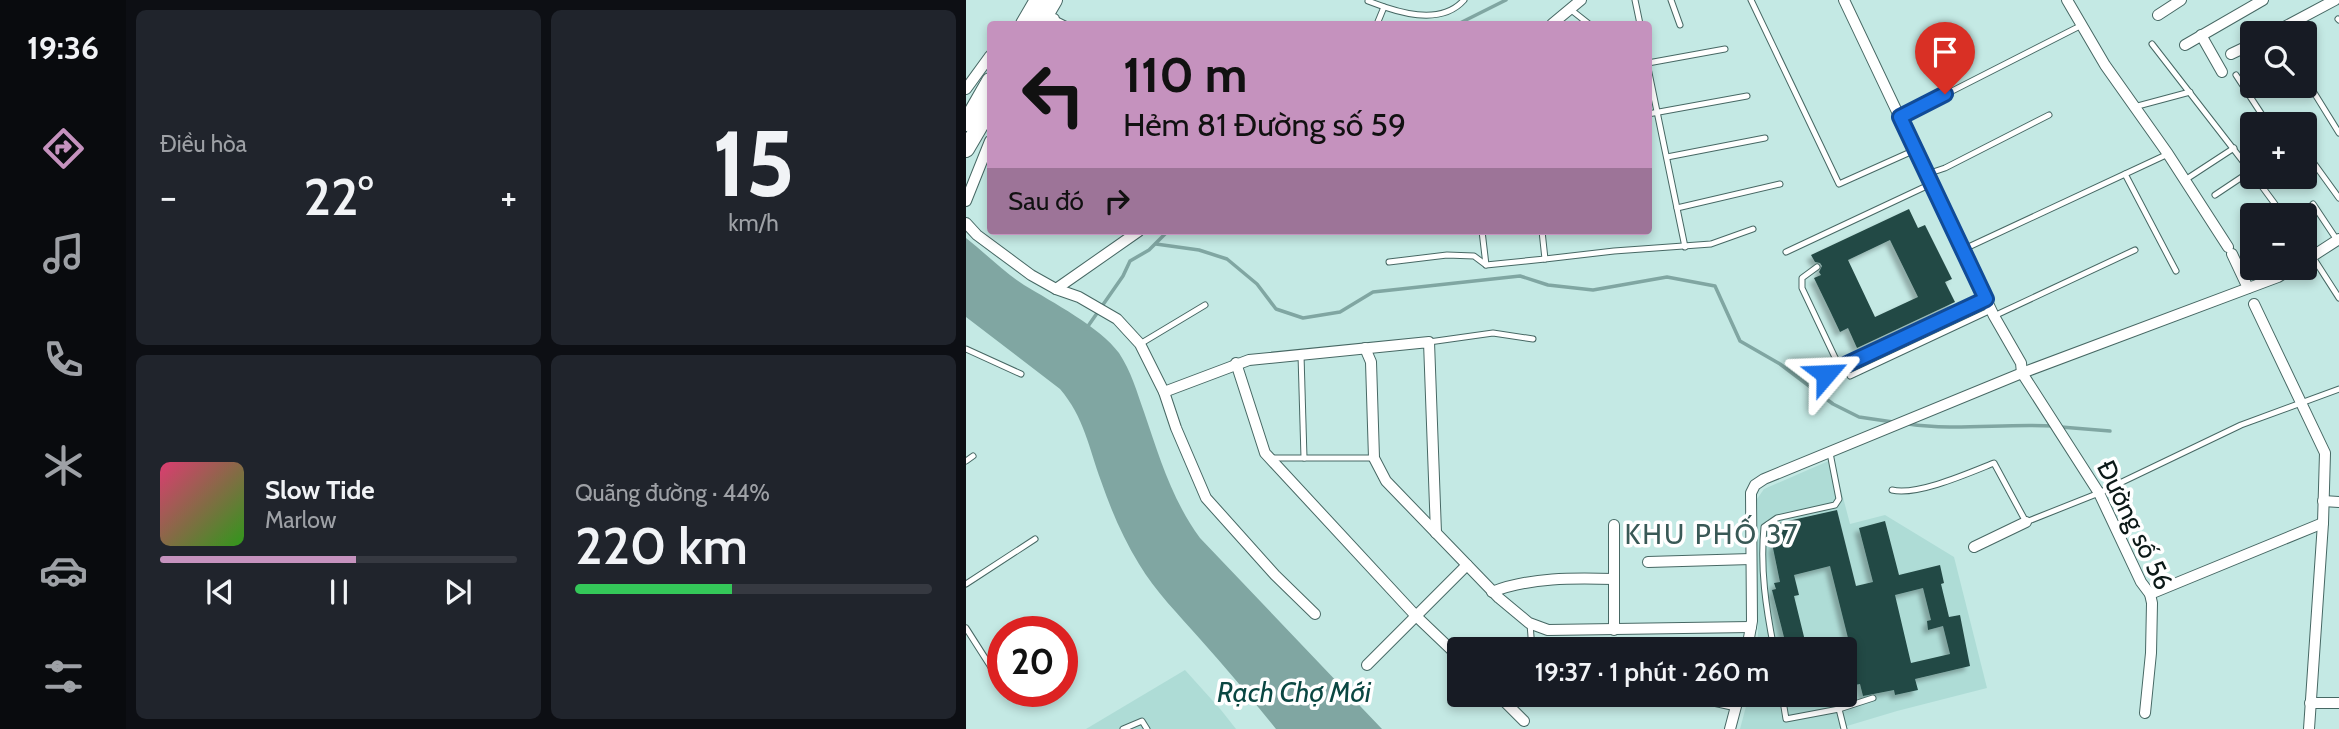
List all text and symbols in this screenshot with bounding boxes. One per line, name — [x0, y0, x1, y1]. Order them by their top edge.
map controls — [2240, 21, 2317, 280]
button: search — [2240, 21, 2317, 98]
pin — [1915, 22, 1975, 94]
text: 19:36 — [27, 28, 99, 67]
icon: arrive — [1926, 33, 1964, 71]
text: 110 m — [1123, 45, 1247, 104]
icon: left — [1008, 49, 1099, 140]
text: Hẻm 81 Đường số 59 — [1123, 105, 1406, 144]
text: 15 — [712, 108, 795, 219]
button: + — [2240, 112, 2317, 189]
icon: directions — [39, 124, 88, 173]
text: Điều hòa — [160, 130, 247, 158]
text: 22° — [304, 165, 373, 228]
text: − — [160, 173, 177, 220]
text: + — [500, 173, 517, 220]
icon: right — [1098, 182, 1136, 220]
text: Sau đó — [1008, 185, 1084, 217]
button: − — [2240, 203, 2317, 280]
text: km/h — [728, 209, 779, 237]
icon: music — [39, 229, 88, 278]
icon: phone — [39, 335, 88, 384]
position arrow — [1789, 337, 1863, 411]
icon: climate — [39, 441, 88, 490]
street label: Đường số 56 — [2090, 455, 2180, 595]
text: Slow Tide — [265, 474, 375, 506]
text: Quãng đường · 44% — [575, 479, 770, 507]
text: Marlow — [265, 506, 336, 534]
text: 220 km — [575, 514, 748, 577]
district label: KHU PHỐ 37 — [1624, 515, 1800, 551]
icon: car — [39, 546, 88, 595]
icon: previous — [201, 573, 239, 611]
icon: pause — [320, 573, 358, 611]
icon: next — [439, 573, 477, 611]
speed limit sign: 20 — [987, 616, 1078, 707]
icon: filters — [39, 652, 88, 701]
text: 19:37 · 1 phút · 260 m — [1535, 656, 1769, 688]
water label: Rạch Chợ Mới — [1217, 675, 1372, 709]

